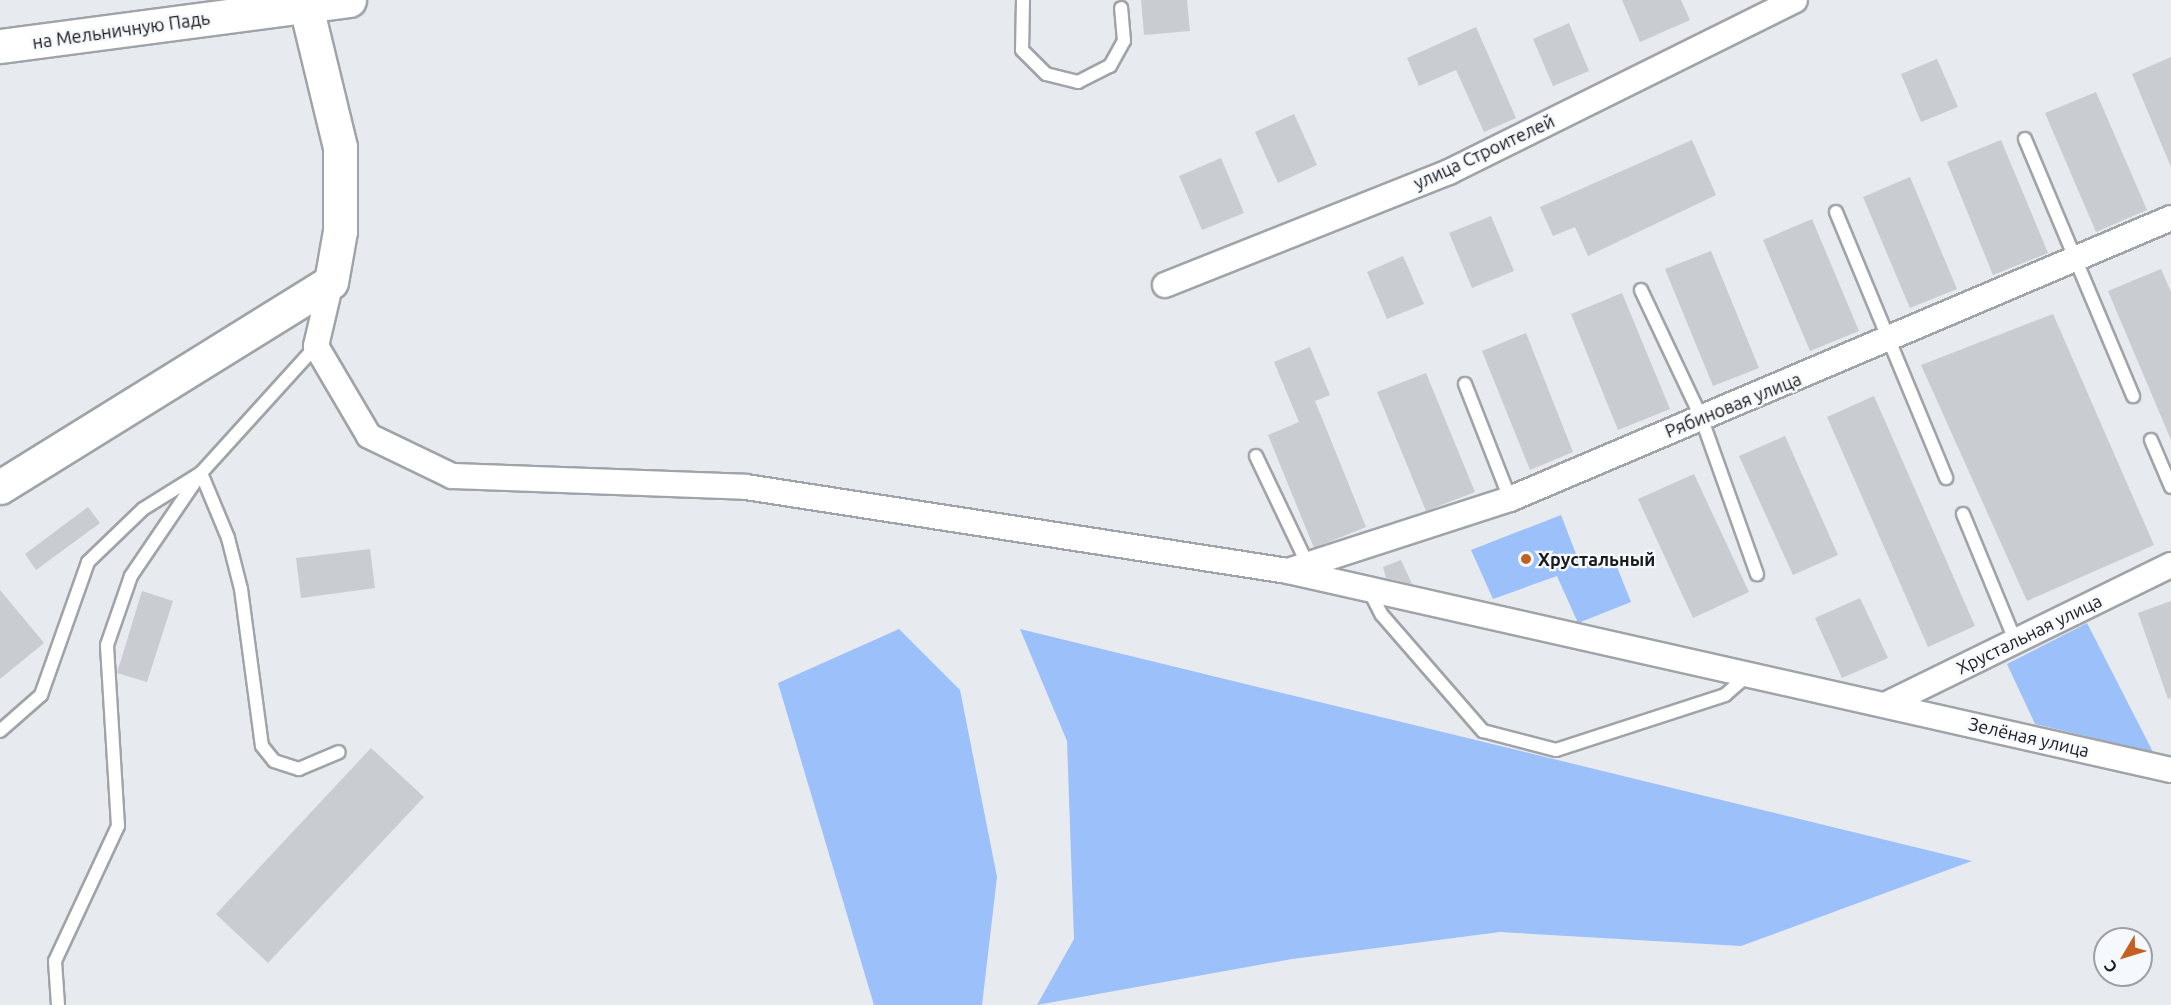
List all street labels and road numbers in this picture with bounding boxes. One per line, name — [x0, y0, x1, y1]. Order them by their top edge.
street label: на Мельничную Падь — [31, 7, 211, 53]
street label: улица Строителей — [1410, 110, 1558, 194]
street label: Рябиновая улица — [1662, 368, 1804, 442]
street label: Хрустальная улица — [1953, 589, 2105, 679]
street label: Зелёная улица — [1966, 713, 2092, 761]

